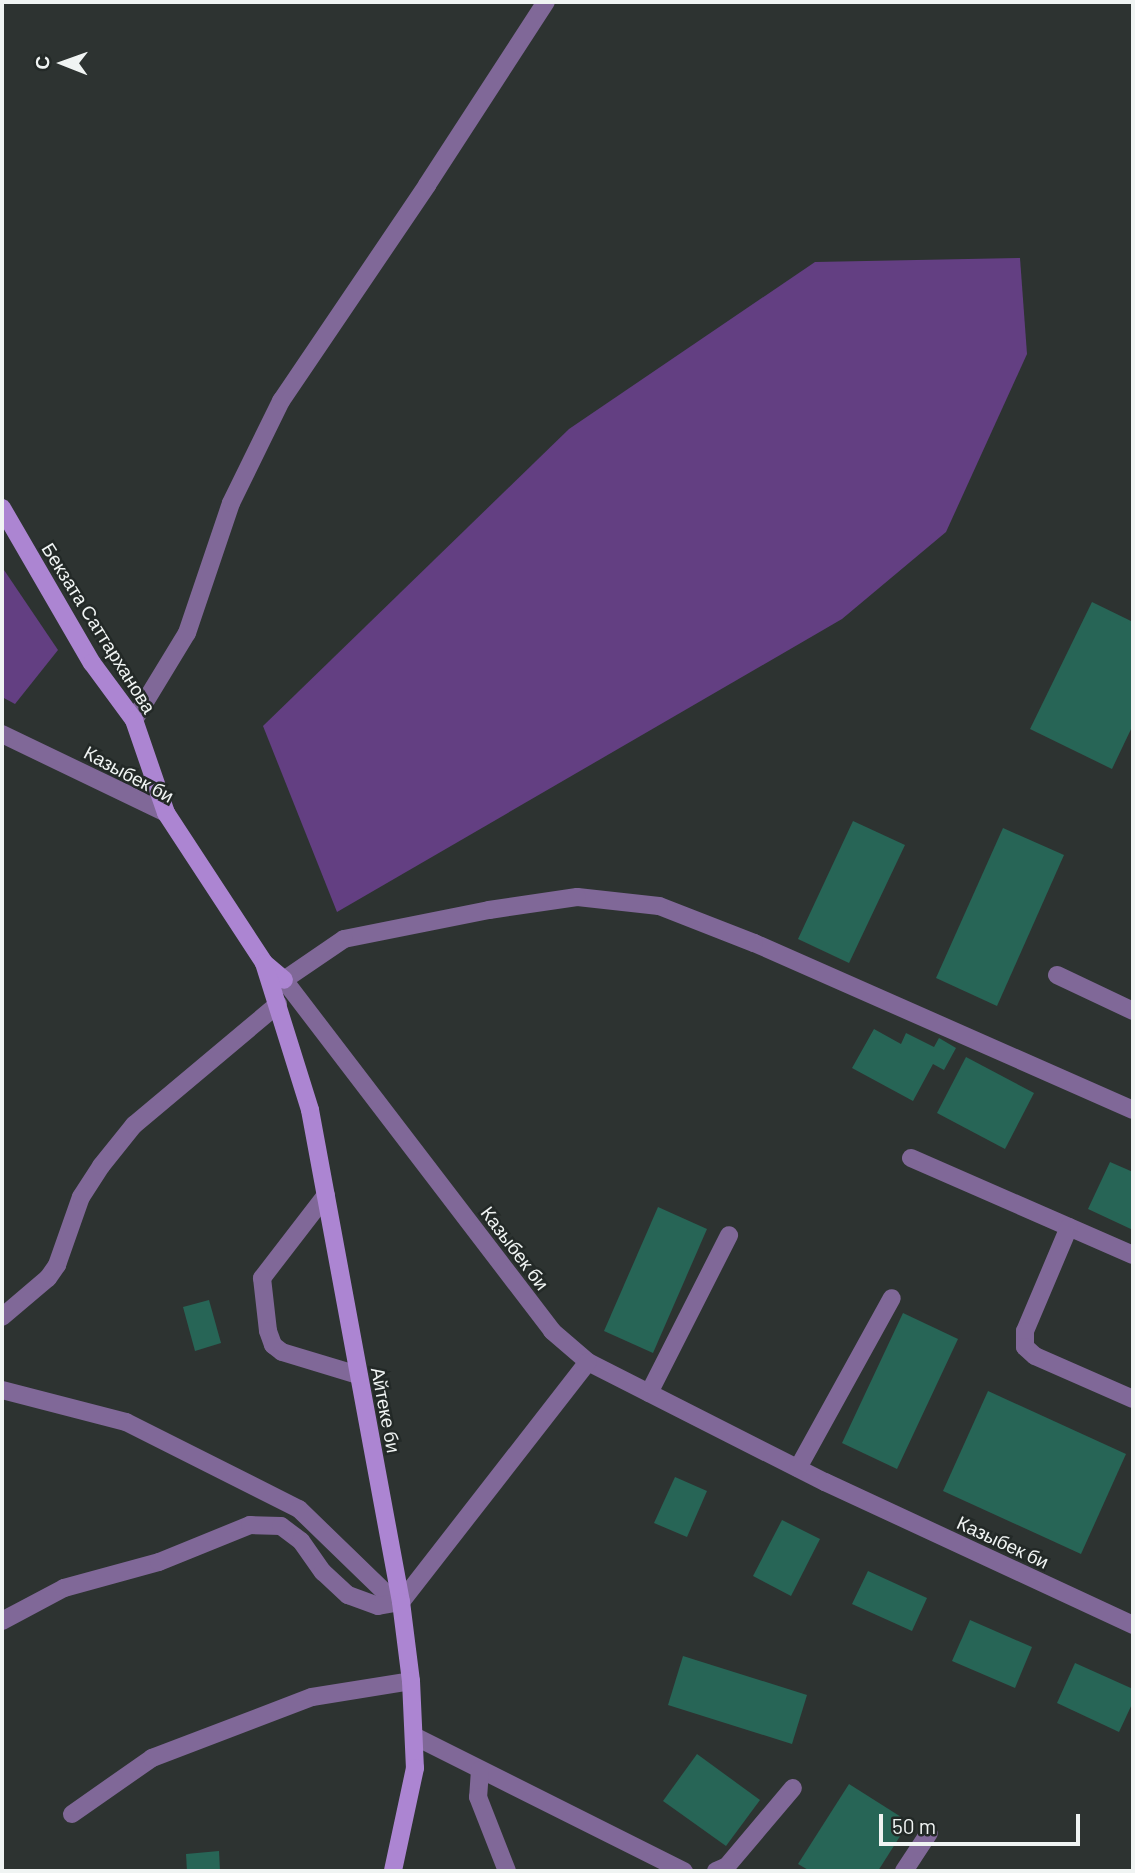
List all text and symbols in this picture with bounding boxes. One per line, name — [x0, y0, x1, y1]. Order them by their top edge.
north arrow — [28, 28, 98, 98]
text: С — [30, 56, 53, 70]
street label: Бекзата Саттарханова — [37, 538, 161, 718]
street label: Казыбек би — [80, 741, 178, 807]
street label: Казыбек би — [476, 1202, 554, 1294]
street label: Айтеке би — [367, 1365, 405, 1455]
street label: Казыбек би — [953, 1511, 1053, 1573]
scale bar — [883, 1800, 1084, 1844]
text: 50 m — [892, 1813, 936, 1838]

